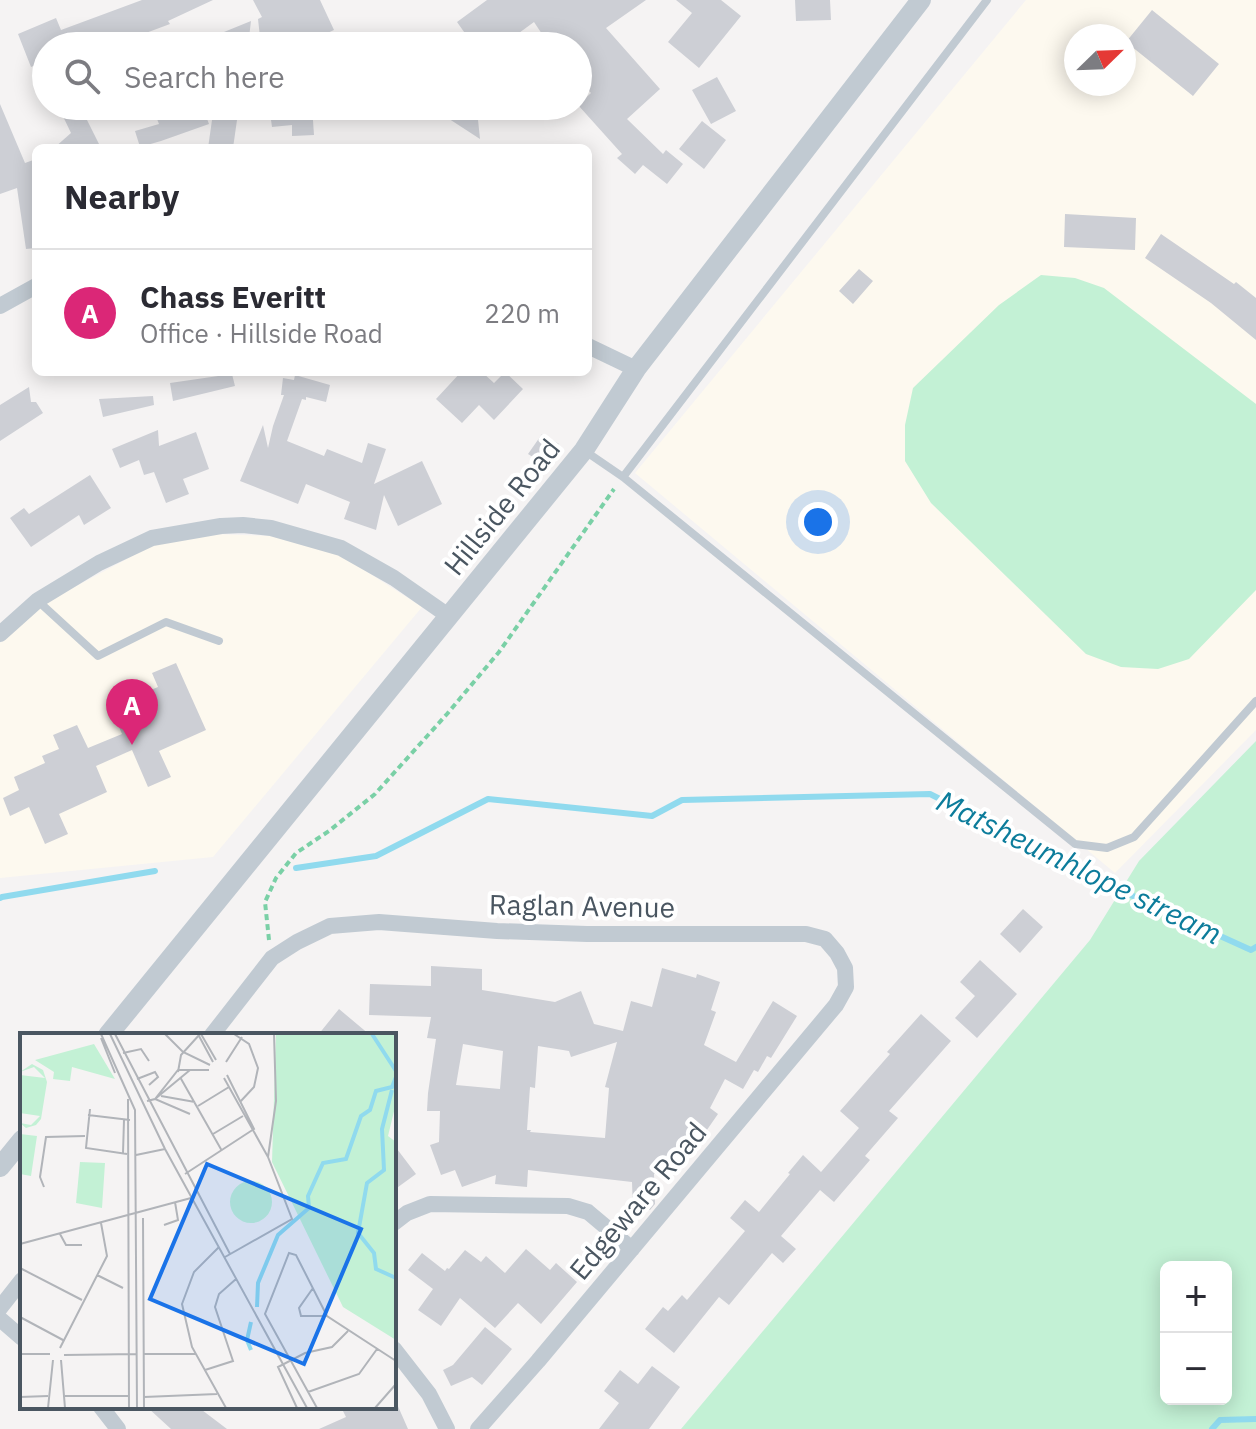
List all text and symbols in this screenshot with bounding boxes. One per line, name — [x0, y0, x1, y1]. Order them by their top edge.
north arrow — [1064, 24, 1136, 96]
search box — [32, 32, 592, 120]
icon: search — [60, 54, 104, 98]
text: Search here — [124, 57, 285, 96]
text: Nearby — [64, 174, 179, 218]
text: Chass Everitt — [140, 277, 326, 316]
text: A — [81, 296, 99, 330]
text: 220 m — [484, 296, 560, 330]
text: Office · Hillside Road — [140, 316, 383, 350]
street label: Hillside Road — [435, 431, 568, 582]
your location — [798, 502, 838, 542]
pin: A — [106, 679, 158, 745]
water label: Matsheumhlope stream — [931, 781, 1229, 953]
street label: Raglan Avenue — [489, 885, 675, 926]
inset map — [20, 1033, 396, 1409]
street label: Edgeware Road — [561, 1114, 714, 1287]
map controls — [1160, 1261, 1232, 1405]
button: + — [1160, 1261, 1232, 1333]
button: − — [1160, 1333, 1232, 1405]

